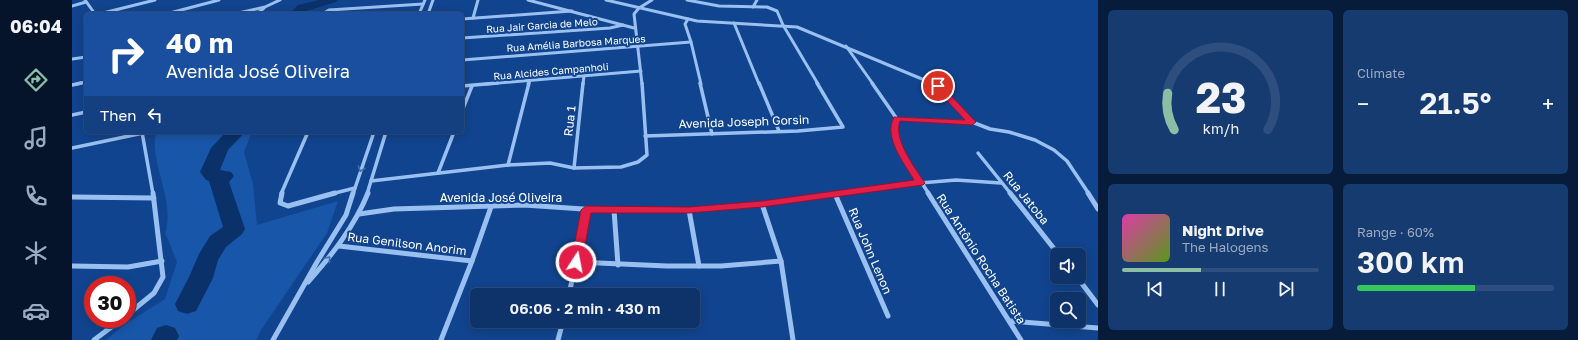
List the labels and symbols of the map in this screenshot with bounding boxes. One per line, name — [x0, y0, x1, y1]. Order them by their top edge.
street label: Rua Jair Garcia de Melo — [486, 15, 598, 35]
street label: Rua Amélia Barbosa Marques — [506, 32, 646, 54]
street label: Rua Alcides Campanholi — [493, 60, 609, 82]
pin — [921, 69, 955, 103]
street label: Rua 1 — [560, 105, 579, 137]
street label: Avenida Joseph Gorsin — [678, 112, 810, 131]
one-way arrow — [357, 165, 366, 172]
street label: Rua Jatoba — [1000, 168, 1052, 227]
street label: Avenida José Oliveira — [440, 190, 562, 205]
street label: Rua Antônio Rocha Batista — [934, 191, 1029, 327]
street label: Rua John Lenon — [846, 205, 895, 296]
street label: Rua Genilson Anorim — [347, 229, 467, 258]
position arrow — [555, 241, 597, 283]
one-way arrow — [324, 256, 331, 264]
speed limit sign: 30 — [84, 276, 136, 328]

